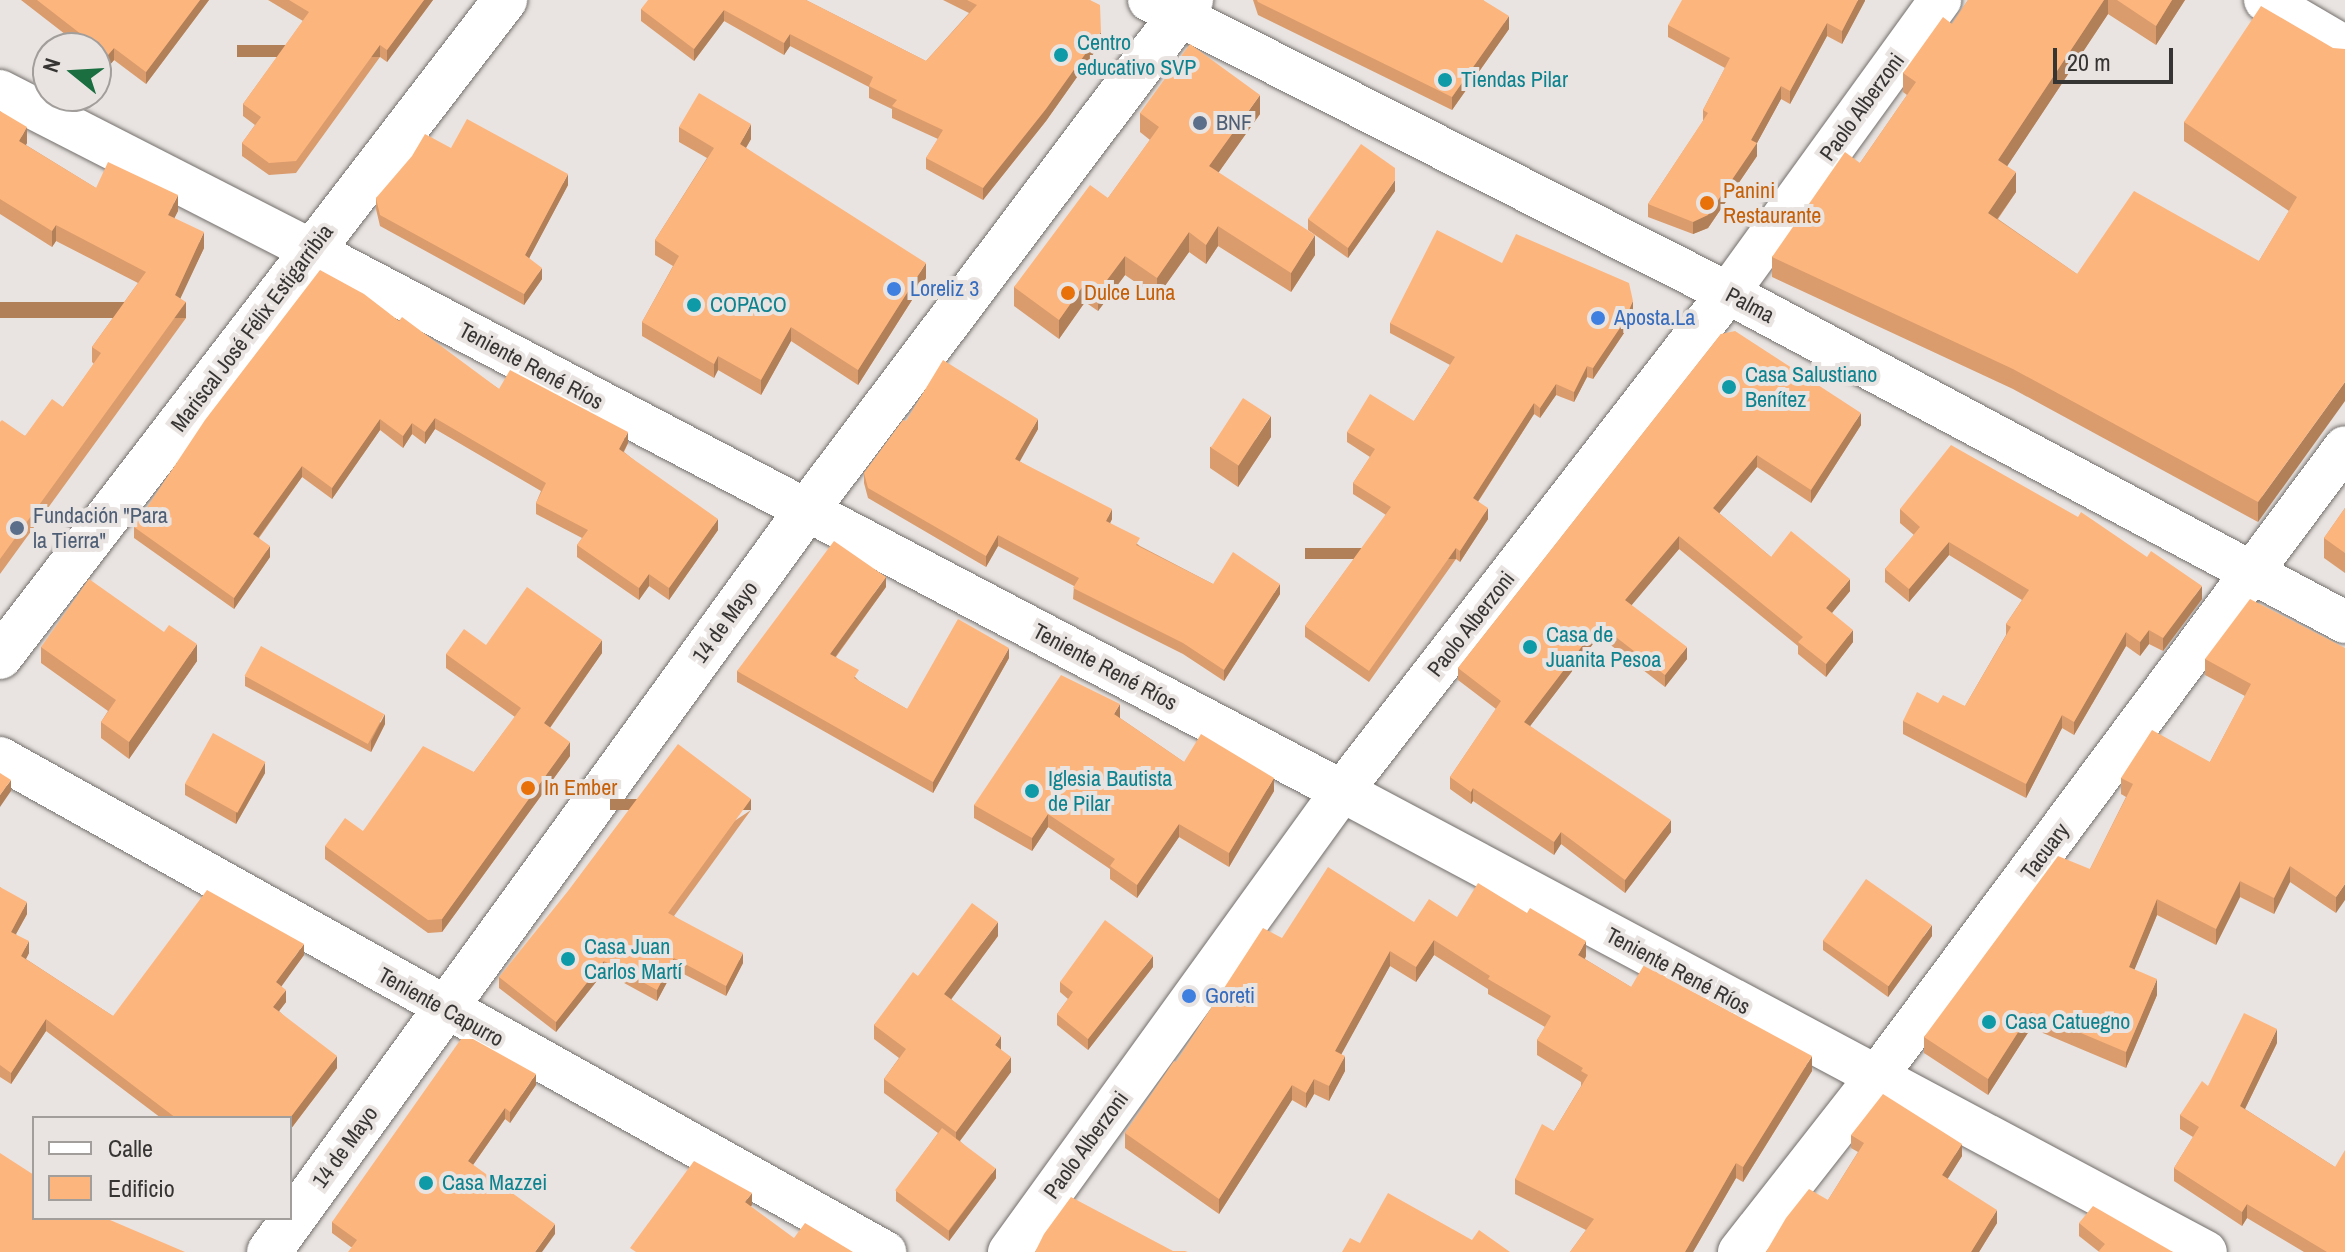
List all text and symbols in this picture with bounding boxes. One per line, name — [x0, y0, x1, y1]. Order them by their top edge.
place label: Centro educativo SVP — [1077, 29, 1196, 80]
north arrow — [32, 32, 112, 112]
scale bar — [2057, 32, 2177, 82]
marker: Centro educativo SVP — [1052, 46, 1070, 64]
text: 20 m — [2067, 46, 2111, 78]
street label: Paolo Alberzoni — [1814, 48, 1910, 166]
text: N — [35, 54, 67, 76]
place label: Tiendas Pilar — [1461, 67, 1568, 93]
marker: Tiendas Pilar — [1436, 71, 1454, 89]
place label: BNF — [1216, 110, 1252, 136]
marker: BNF — [1191, 114, 1209, 132]
place label: Panini Restaurante — [1723, 177, 1821, 228]
marker: Panini Restaurante — [1698, 194, 1716, 212]
street label: Mariscal José Félix Estigarribia — [165, 219, 339, 437]
place label: Loreliz 3 — [910, 276, 979, 302]
marker: Loreliz 3 — [885, 280, 903, 298]
place label: Dulce Luna — [1084, 280, 1175, 306]
street label: Palma — [1721, 281, 1779, 329]
marker: Dulce Luna — [1059, 284, 1077, 302]
place label: COPACO — [710, 292, 787, 318]
marker: COPACO — [685, 296, 703, 314]
place label: Aposta.La — [1614, 305, 1695, 331]
marker: Aposta.La — [1589, 309, 1607, 327]
street label: Teniente René Ríos — [454, 317, 608, 415]
place label: Casa Salustiano Benítez — [1745, 361, 1877, 412]
marker: Casa Salustiano Benítez — [1720, 378, 1738, 396]
place label: Fundación "Para la Tierra" — [33, 502, 168, 554]
marker: Fundación "Para la Tierra" — [8, 519, 26, 537]
street label: Paolo Alberzoni — [1421, 566, 1521, 682]
street label: 14 de Mayo — [687, 576, 763, 668]
street label: Teniente René Ríos — [1028, 618, 1182, 716]
place label: Casa de Juanita Pesoa — [1546, 621, 1661, 672]
marker: Casa de Juanita Pesoa — [1521, 638, 1539, 656]
place label: Iglesia Bautista de Pilar — [1048, 765, 1172, 816]
place label: In Ember — [544, 775, 617, 801]
marker: In Ember — [519, 779, 537, 797]
marker: Iglesia Bautista de Pilar — [1023, 782, 1041, 800]
street label: Tacuary — [2015, 818, 2075, 884]
street label: Teniente René Ríos — [1601, 922, 1755, 1020]
place label: Casa Juan Carlos Martí — [584, 933, 682, 984]
marker: Casa Juan Carlos Martí — [559, 950, 577, 968]
street label: Teniente Capurro — [374, 962, 508, 1052]
place label: Goreti — [1205, 983, 1255, 1009]
marker: Goreti — [1180, 987, 1198, 1005]
place label: Casa Catuegno — [2005, 1009, 2130, 1035]
marker: Casa Catuegno — [1980, 1013, 1998, 1031]
street label: Paolo Alberzoni — [1038, 1086, 1134, 1204]
street label: 14 de Mayo — [307, 1101, 383, 1193]
legend — [32, 1116, 292, 1220]
text: Calle — [108, 1132, 153, 1164]
place label: Casa Mazzei — [442, 1170, 547, 1196]
text: Edificio — [108, 1172, 175, 1204]
marker: Casa Mazzei — [417, 1174, 435, 1192]

